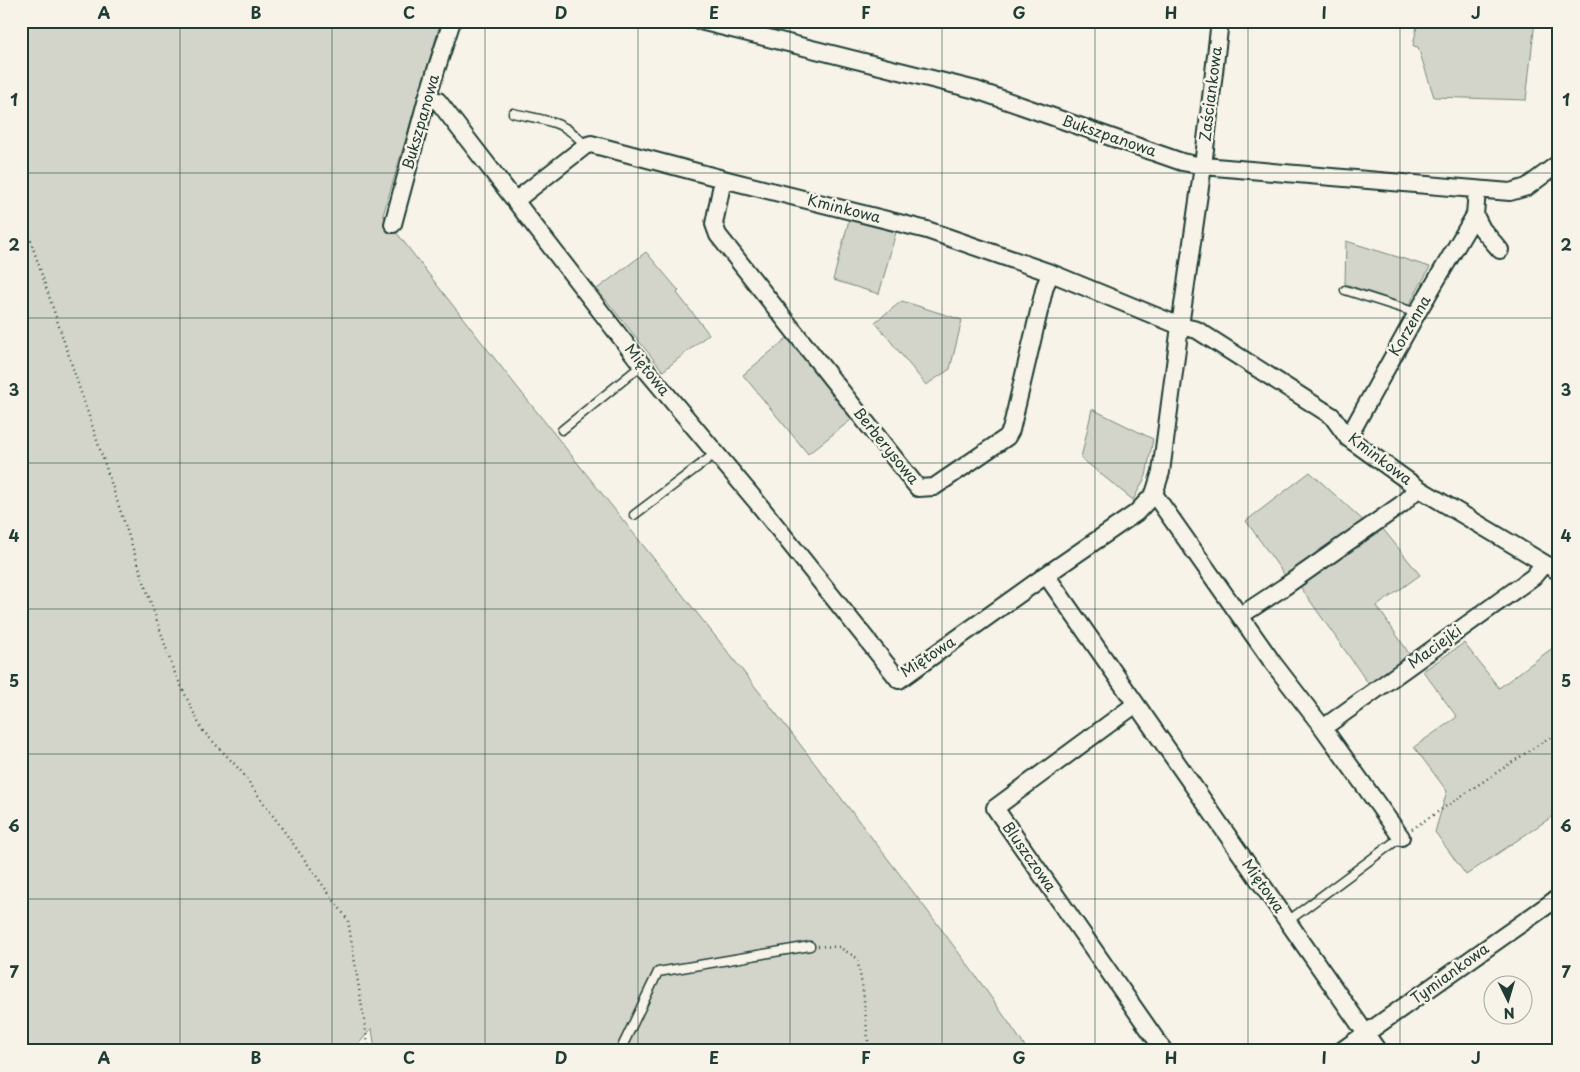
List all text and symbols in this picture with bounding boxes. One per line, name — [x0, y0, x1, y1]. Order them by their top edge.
text: A — [98, 0, 111, 24]
text: B — [251, 0, 262, 24]
text: C — [403, 0, 415, 24]
text: D — [555, 0, 567, 24]
text: E — [709, 0, 719, 24]
text: F — [861, 0, 871, 24]
text: G — [1012, 0, 1026, 24]
text: H — [1165, 0, 1177, 24]
text: I — [1321, 0, 1327, 24]
text: J — [1471, 0, 1481, 24]
street label: Zaściankowa — [1192, 44, 1227, 143]
street label: Bukszpanowa — [395, 70, 444, 172]
text: 1 — [10, 87, 18, 111]
text: 1 — [1562, 87, 1570, 111]
street label: Bukszpanowa — [1059, 108, 1161, 162]
street label: Kminkowa — [805, 187, 884, 228]
text: 2 — [8, 232, 20, 256]
text: 2 — [1560, 232, 1572, 256]
street label: Korzenna — [1382, 290, 1436, 360]
street label: Miętowa — [620, 338, 677, 401]
text: 3 — [9, 377, 19, 401]
text: 3 — [1561, 377, 1571, 401]
street label: Berberysowa — [849, 401, 926, 489]
street label: Kminkowa — [1344, 426, 1418, 490]
text: 4 — [9, 523, 20, 547]
text: 4 — [1561, 523, 1572, 547]
street label: Maciejki — [1402, 618, 1466, 673]
street label: Miętowa — [895, 629, 960, 682]
text: 5 — [9, 668, 19, 692]
text: 5 — [1561, 668, 1571, 692]
text: 6 — [8, 813, 20, 837]
text: 6 — [1560, 813, 1572, 837]
street label: Bluszczowa — [998, 817, 1063, 896]
street label: Miętowa — [1237, 853, 1292, 917]
street label: Tymiankowa — [1405, 936, 1494, 1009]
text: 7 — [9, 959, 19, 983]
text: 7 — [1561, 959, 1571, 983]
north arrow — [1482, 974, 1532, 1024]
text: N — [1503, 1003, 1516, 1024]
text: A — [98, 1045, 111, 1069]
text: B — [251, 1045, 262, 1069]
text: C — [403, 1045, 415, 1069]
text: D — [555, 1045, 567, 1069]
text: E — [709, 1045, 719, 1069]
text: F — [861, 1045, 871, 1069]
text: G — [1012, 1045, 1026, 1069]
text: H — [1165, 1045, 1177, 1069]
text: I — [1321, 1045, 1327, 1069]
text: J — [1471, 1045, 1481, 1069]

